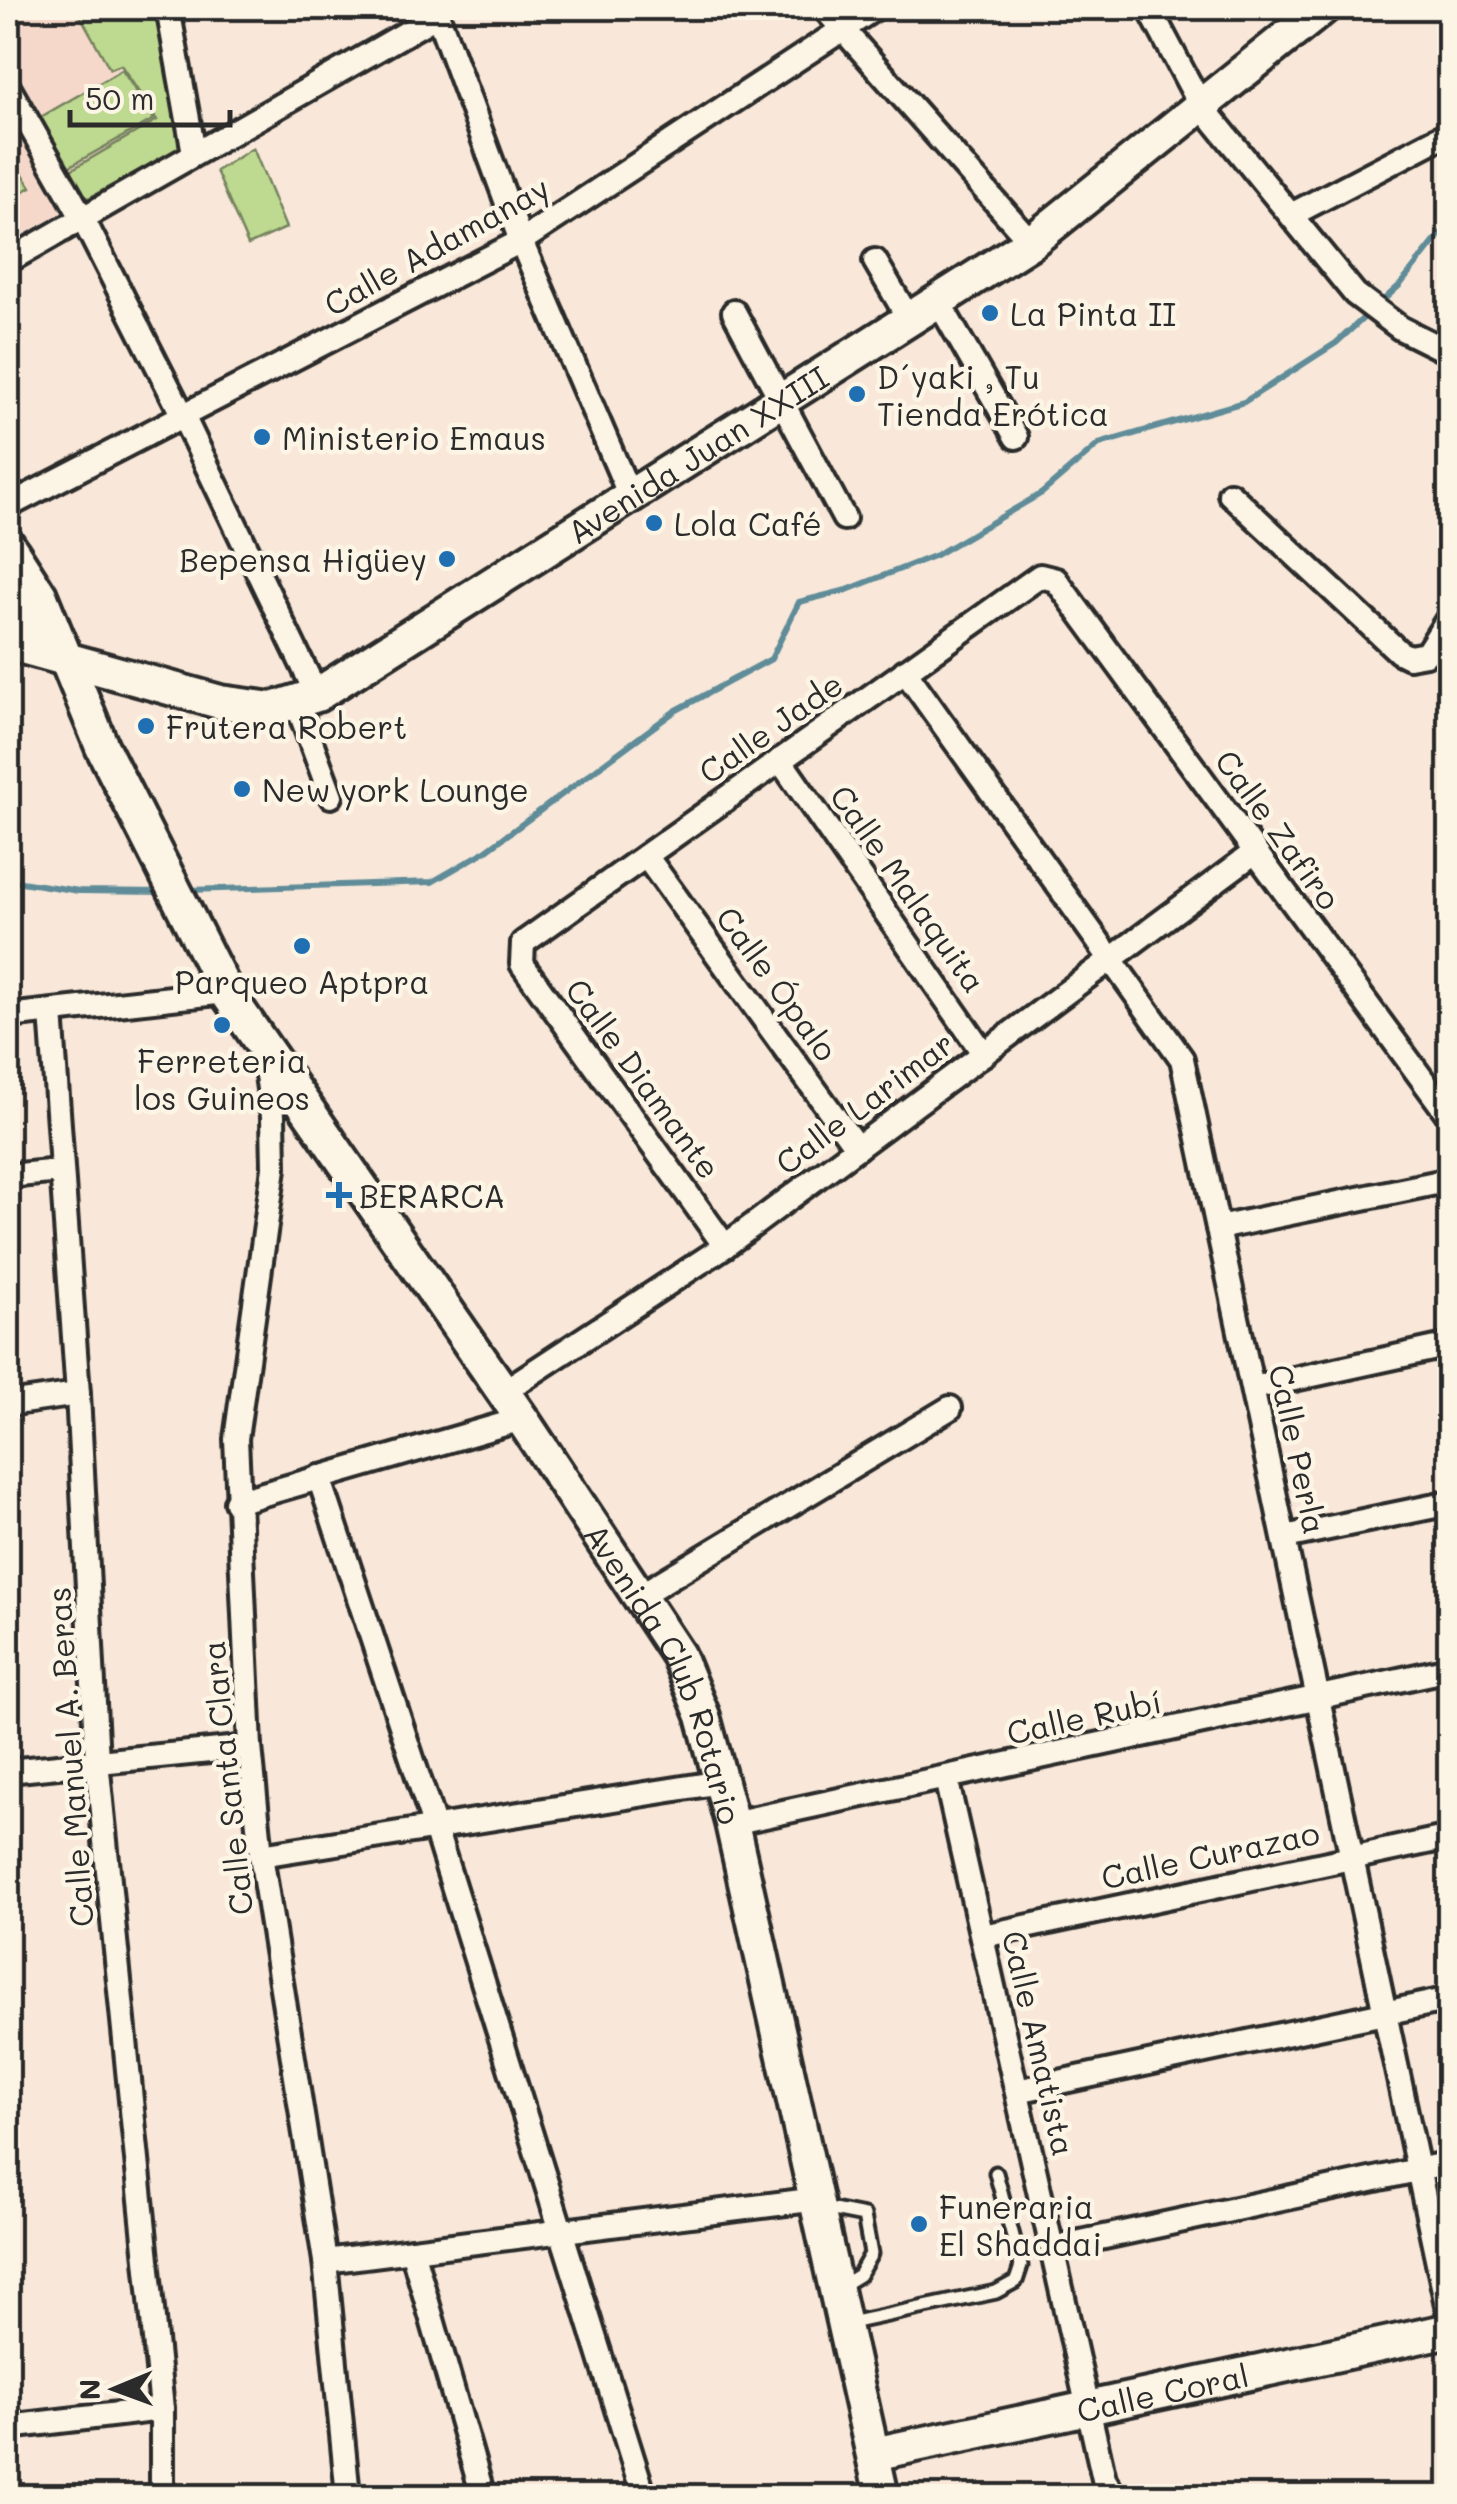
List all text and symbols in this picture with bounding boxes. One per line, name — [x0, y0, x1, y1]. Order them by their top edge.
scale bar — [70, 65, 230, 127]
text: 50 m — [85, 78, 155, 118]
street label: Calle Adamanay — [316, 166, 556, 325]
place label: La Pinta II — [1010, 292, 1176, 334]
marker: La Pinta II — [979, 302, 1001, 324]
street label: Avenida Juan XXIII — [559, 355, 836, 552]
place label: D´yaki , Tu Tienda Erótica — [877, 355, 1109, 434]
marker: D´yaki , Tu Tienda Erótica — [846, 383, 868, 405]
place label: Ministerio Emaus — [282, 416, 546, 458]
marker: Ministerio Emaus — [251, 426, 273, 448]
place label: Lola Café — [674, 502, 822, 544]
marker: Lola Café — [643, 512, 665, 534]
place label: Bepensa Higüey — [179, 538, 427, 581]
marker: Bepensa Higüey — [436, 548, 458, 570]
street label: Calle Jade — [690, 662, 850, 792]
place label: Frutera Robert — [166, 705, 407, 747]
marker: Frutera Robert — [135, 715, 157, 737]
street label: Calle Zafiro — [1207, 741, 1351, 917]
place label: New york Lounge — [262, 768, 529, 811]
street label: Calle Malaquita — [822, 776, 996, 1000]
marker: New york Lounge — [231, 778, 253, 800]
street label: Calle Ópalo — [708, 897, 848, 1069]
marker: Parqueo Aptpra — [291, 935, 313, 957]
place label: Parqueo Aptpra — [175, 960, 429, 1002]
street label: Calle Diamante — [557, 970, 731, 1186]
marker: Ferreteria los Guineos — [211, 1014, 233, 1036]
street label: Calle Larimar — [766, 1021, 962, 1183]
place label: Ferreteria los Guineos — [134, 1039, 310, 1118]
place label: BERARCA — [359, 1174, 505, 1216]
marker: BERARCA — [328, 1184, 350, 1206]
street label: Calle Perla — [1261, 1360, 1337, 1538]
street label: Avenida Club Rotario — [575, 1515, 752, 1829]
street label: Calle Manuel A. Beras — [36, 1586, 102, 1928]
street label: Calle Santa Clara — [191, 1639, 261, 1917]
street label: Calle Rubí — [1003, 1679, 1165, 1753]
street label: Calle Curazao — [1097, 1810, 1323, 1898]
street label: Calle Amatista — [994, 1926, 1086, 2160]
place label: Funeraria El Shaddai — [939, 2185, 1102, 2264]
marker: Funeraria El Shaddai — [908, 2213, 930, 2235]
north arrow — [65, 2339, 165, 2439]
street label: Calle Coral — [1073, 2353, 1252, 2431]
text: N — [71, 2379, 107, 2400]

